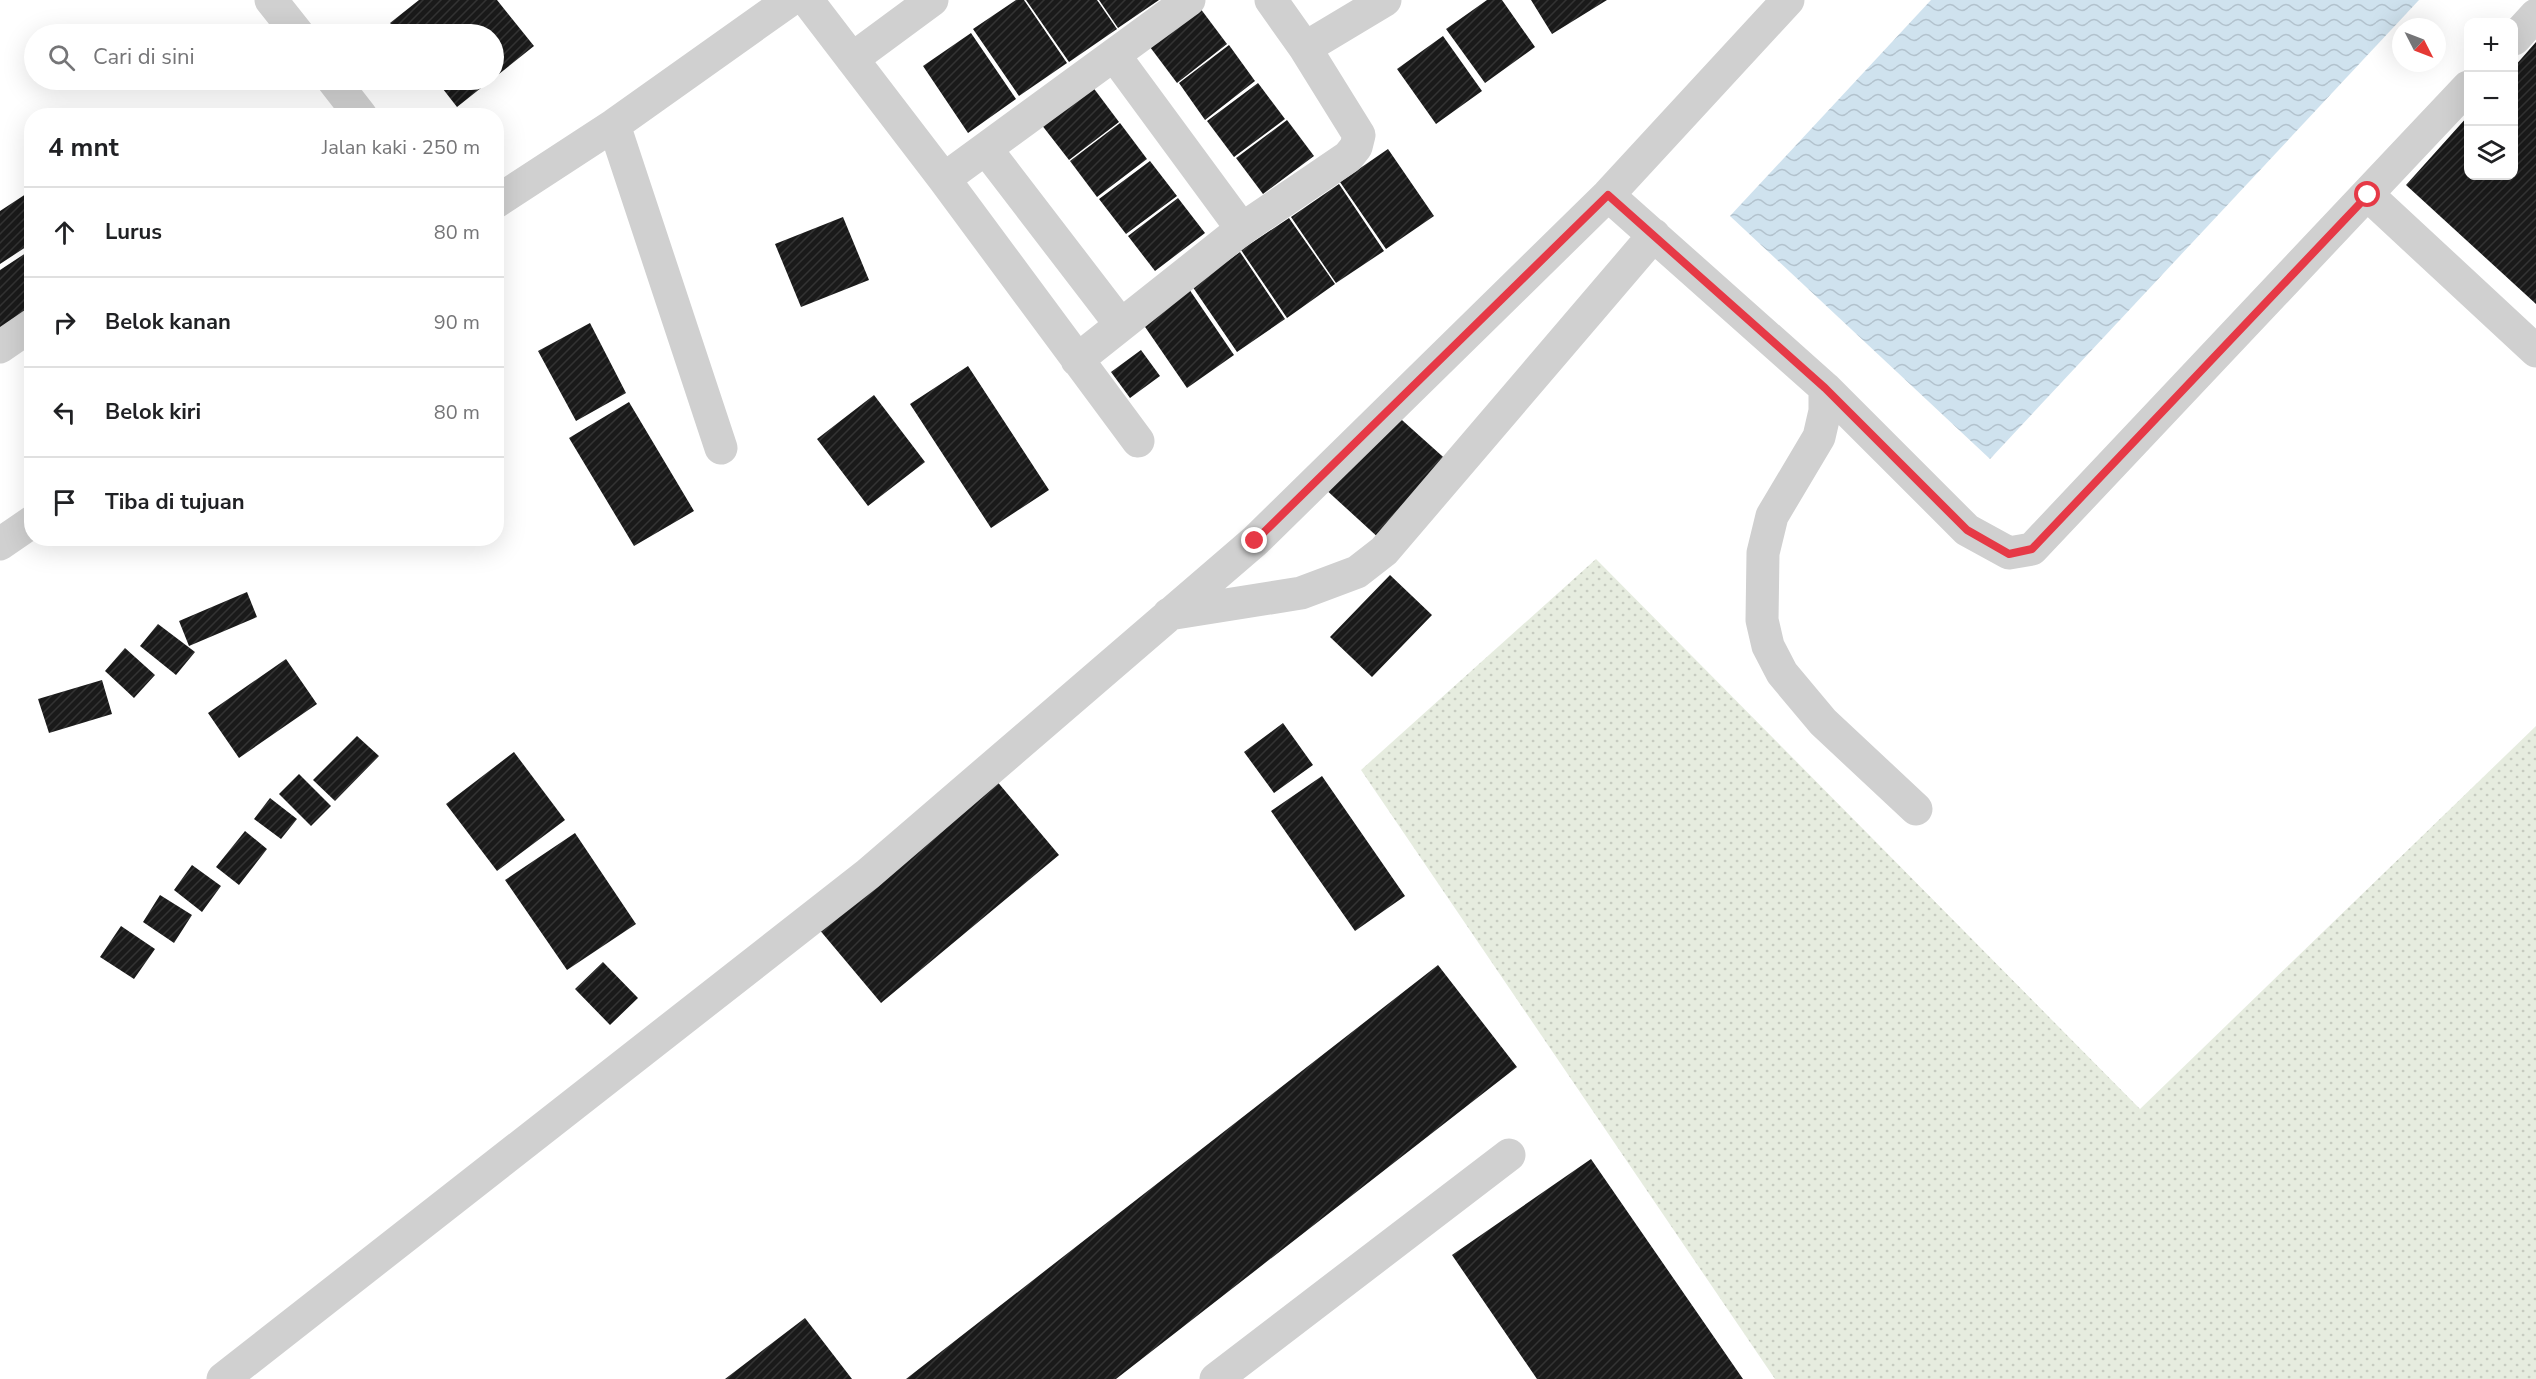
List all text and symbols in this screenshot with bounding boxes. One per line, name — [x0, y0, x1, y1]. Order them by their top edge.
north arrow — [2392, 18, 2446, 72]
map controls — [2464, 18, 2518, 180]
button: + — [2464, 18, 2518, 72]
search box — [24, 24, 504, 90]
icon: search — [45, 41, 78, 74]
text: Cari di sini — [93, 42, 195, 72]
button: − — [2464, 72, 2518, 126]
button: layers — [2464, 126, 2518, 180]
text: 4 mnt — [48, 130, 119, 165]
text: Jalan kaki · 250 m — [322, 134, 480, 161]
route start — [2354, 181, 2380, 207]
icon: ahead — [48, 216, 81, 249]
text: Lurus — [105, 217, 162, 247]
text: 80 m — [434, 219, 480, 246]
icon: right — [48, 306, 81, 339]
text: Belok kanan — [105, 307, 231, 337]
text: 90 m — [434, 309, 480, 336]
icon: left — [48, 396, 81, 429]
text: Belok kiri — [105, 397, 201, 427]
text: 80 m — [434, 399, 480, 426]
icon: arrive — [48, 486, 81, 519]
text: Tiba di tujuan — [105, 487, 245, 517]
route end — [1241, 527, 1267, 553]

